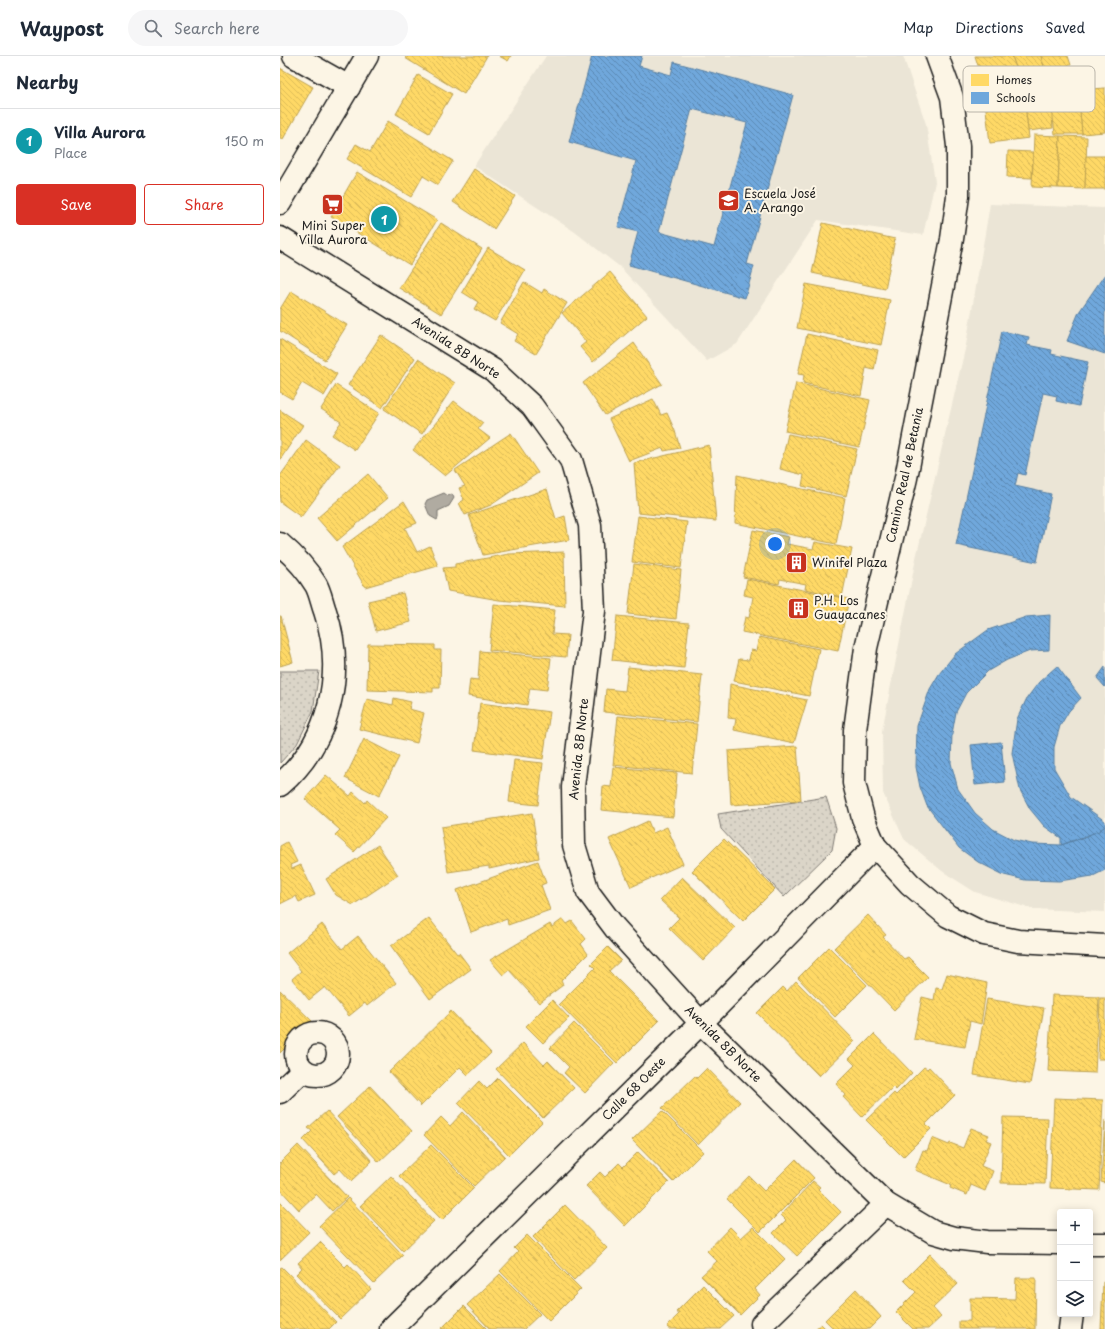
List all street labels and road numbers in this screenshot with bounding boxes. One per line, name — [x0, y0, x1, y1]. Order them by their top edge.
street label: Avenida 8B Norte — [409, 312, 504, 383]
street label: Camino Real de Betania — [881, 405, 927, 544]
street label: Avenida 8B Norte — [564, 697, 592, 801]
street label: Avenida 8B Norte — [681, 1001, 766, 1086]
street label: Calle 68 Oeste — [597, 1052, 669, 1124]

